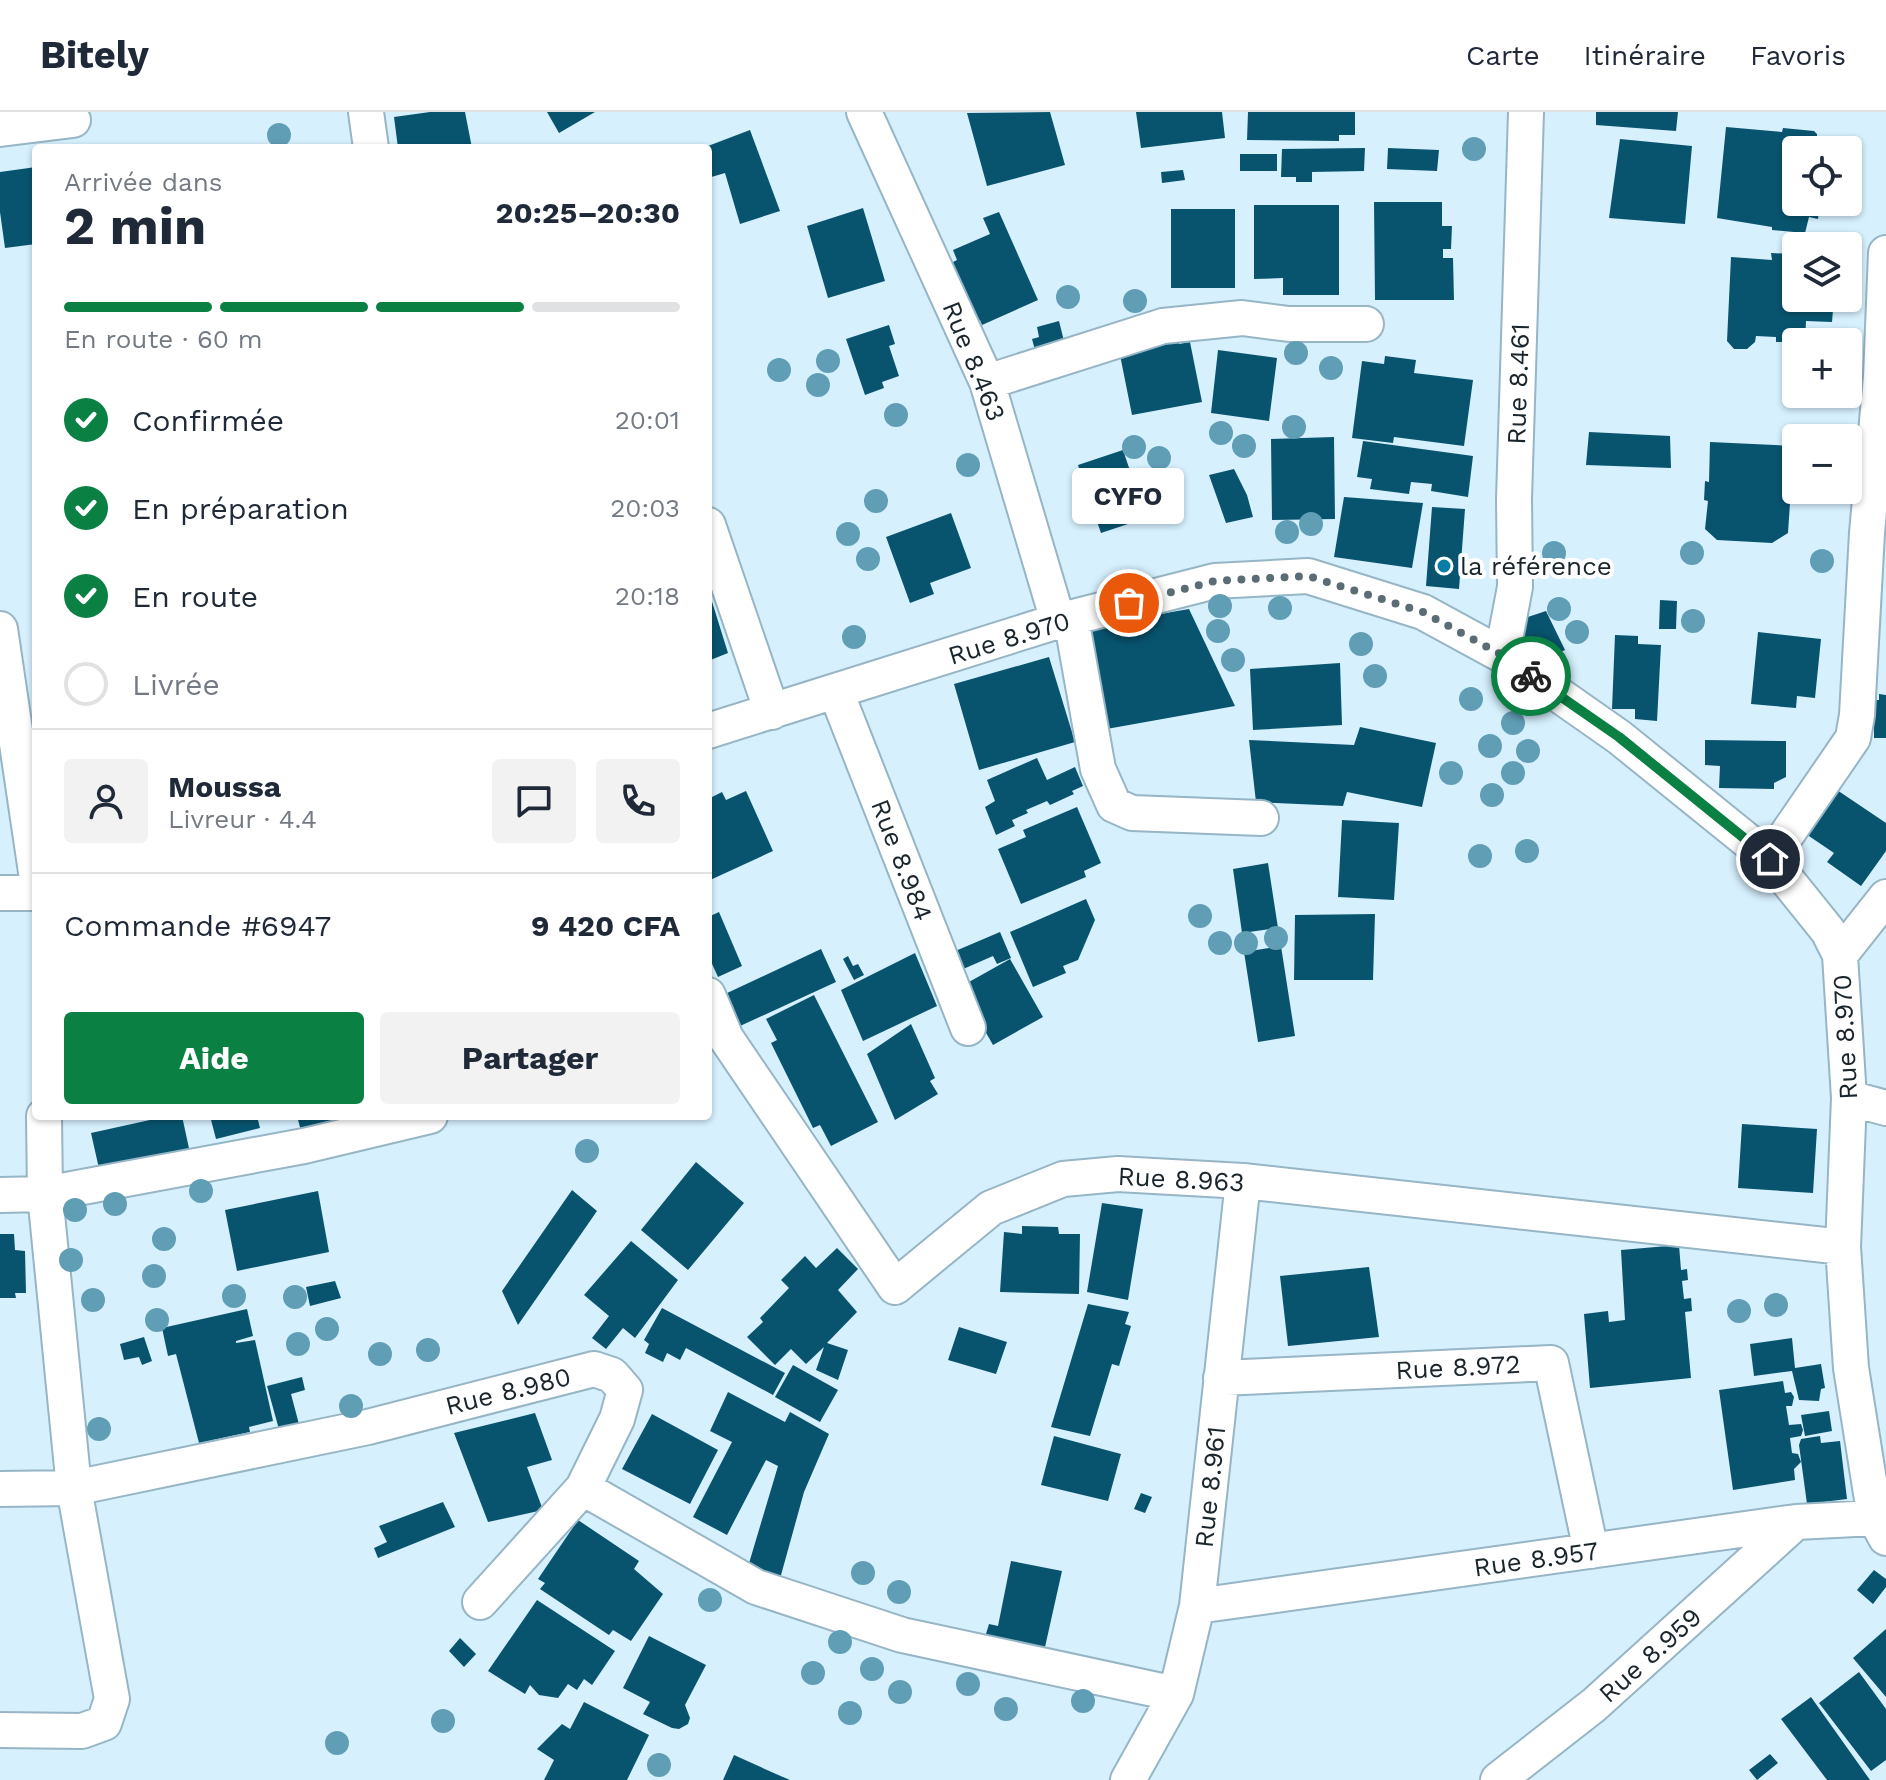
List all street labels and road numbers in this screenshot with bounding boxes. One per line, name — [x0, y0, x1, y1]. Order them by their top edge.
street label: Rue 8.463 — [936, 297, 1012, 425]
street label: Rue 8.461 — [1501, 323, 1535, 445]
street label: Rue 8.970 — [945, 605, 1073, 671]
street label: Rue 8.984 — [865, 795, 939, 925]
street label: Rue 8.970 — [1827, 973, 1863, 1101]
street label: Rue 8.963 — [1117, 1161, 1245, 1197]
street label: Rue 8.972 — [1395, 1349, 1521, 1385]
street label: Rue 8.980 — [442, 1361, 574, 1421]
street label: Rue 8.961 — [1189, 1425, 1231, 1549]
street label: Rue 8.957 — [1472, 1535, 1600, 1583]
street label: Rue 8.959 — [1593, 1601, 1707, 1709]

